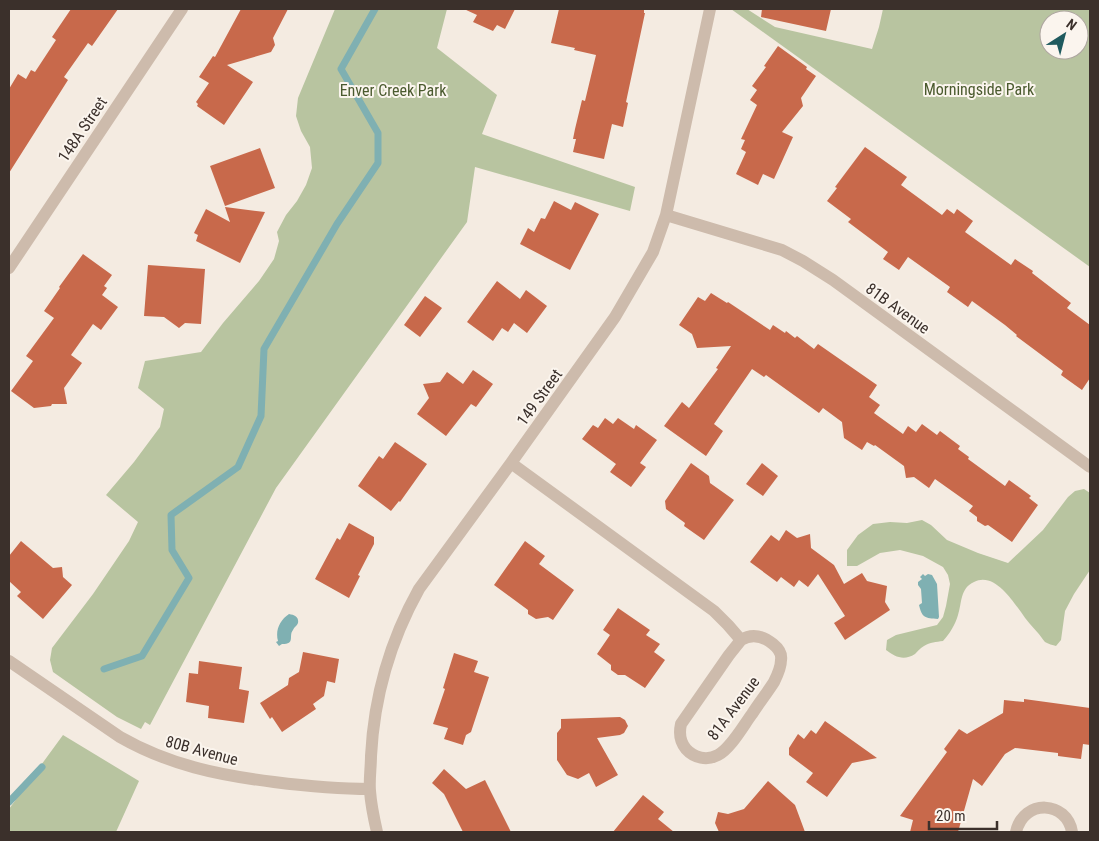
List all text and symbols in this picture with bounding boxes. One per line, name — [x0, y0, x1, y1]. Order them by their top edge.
north arrow — [1039, 10, 1089, 60]
text: N — [1063, 15, 1080, 33]
park label: Morningside Park — [924, 80, 1035, 99]
park label: Enver Creek Park — [340, 81, 447, 100]
street label: 148A Street — [54, 93, 111, 165]
street label: 81B Avenue — [862, 279, 933, 338]
street label: 149 Street — [513, 365, 566, 429]
street label: 81A Avenue — [703, 673, 763, 744]
street label: 80B Avenue — [164, 732, 240, 769]
scale bar — [929, 798, 996, 830]
text: 20 m — [936, 807, 966, 825]

